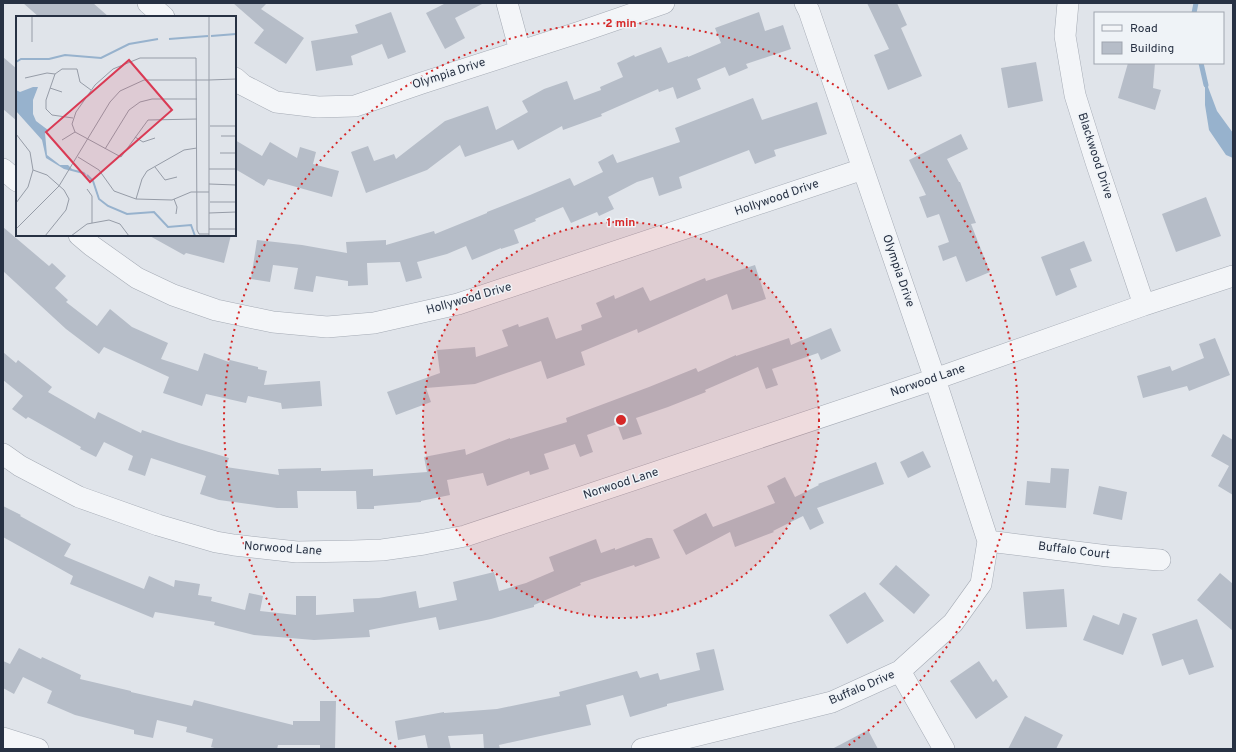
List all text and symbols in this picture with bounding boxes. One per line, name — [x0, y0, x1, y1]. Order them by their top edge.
legend — [1094, 12, 1224, 64]
inset map — [16, 16, 236, 236]
text: 2 min — [605, 16, 637, 32]
text: Road — [1130, 21, 1158, 37]
text: Building — [1130, 41, 1174, 57]
street label: Olympia Drive — [410, 55, 488, 93]
street label: Blackwood Drive — [1073, 111, 1117, 201]
street label: Hollywood Drive — [733, 176, 821, 220]
text: 1 min — [607, 215, 635, 231]
street label: Olympia Drive — [878, 232, 918, 310]
street label: Hollywood Drive — [424, 279, 514, 319]
street label: Norwood Lane — [888, 361, 968, 401]
centre of rings — [614, 413, 628, 427]
street label: Norwood Lane — [581, 464, 661, 504]
street label: Norwood Lane — [243, 538, 323, 560]
street label: Buffalo Court — [1037, 539, 1111, 563]
street label: Buffalo Drive — [827, 667, 897, 709]

